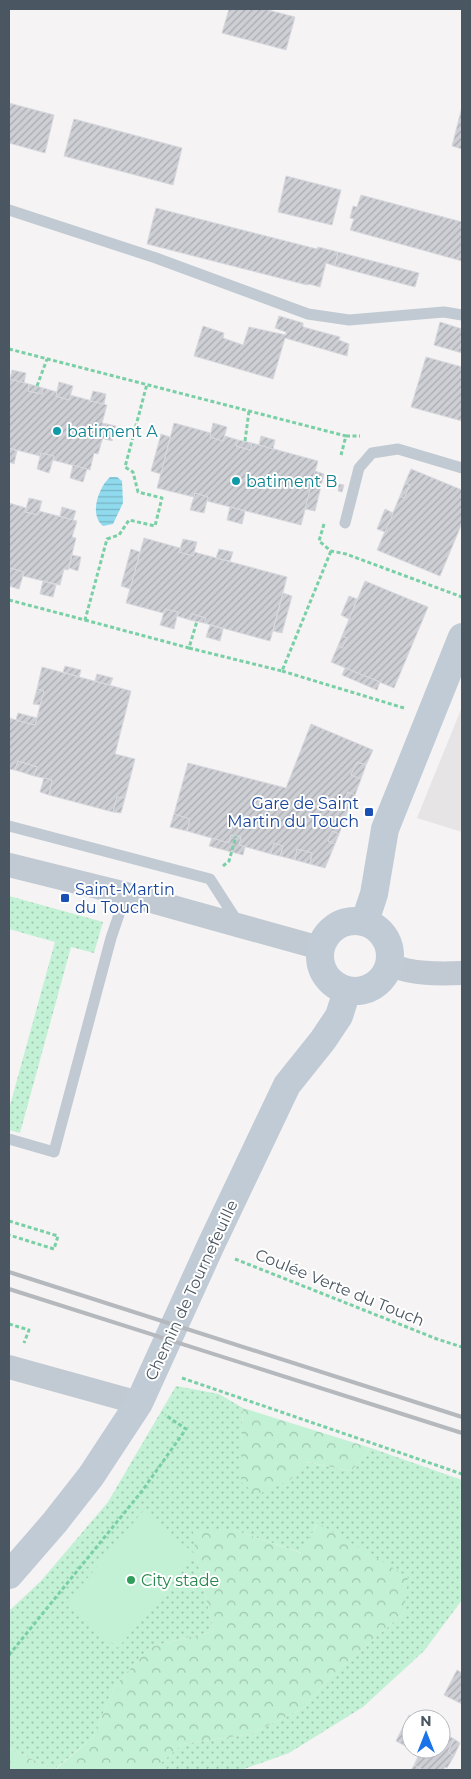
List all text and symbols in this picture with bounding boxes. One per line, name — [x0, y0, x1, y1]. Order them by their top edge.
place label: batiment A — [67, 422, 158, 441]
marker: batiment A — [51, 425, 63, 437]
place label: batiment B — [246, 472, 337, 491]
marker: batiment B — [230, 475, 242, 487]
place label: Gare de Saint Martin du Touch — [227, 794, 359, 831]
marker: Gare de Saint Martin du Touch — [363, 806, 375, 818]
place label: Saint-Martin du Touch — [75, 880, 175, 917]
marker: Saint-Martin du Touch — [59, 892, 71, 904]
street label: Chemin de Tournefeuille — [141, 1197, 242, 1383]
street label: Coulée Verte du Touch — [252, 1245, 427, 1330]
place label: City stade — [141, 1571, 219, 1590]
marker: City stade — [125, 1574, 137, 1586]
north arrow — [401, 1709, 451, 1759]
text: N — [420, 1712, 432, 1730]

